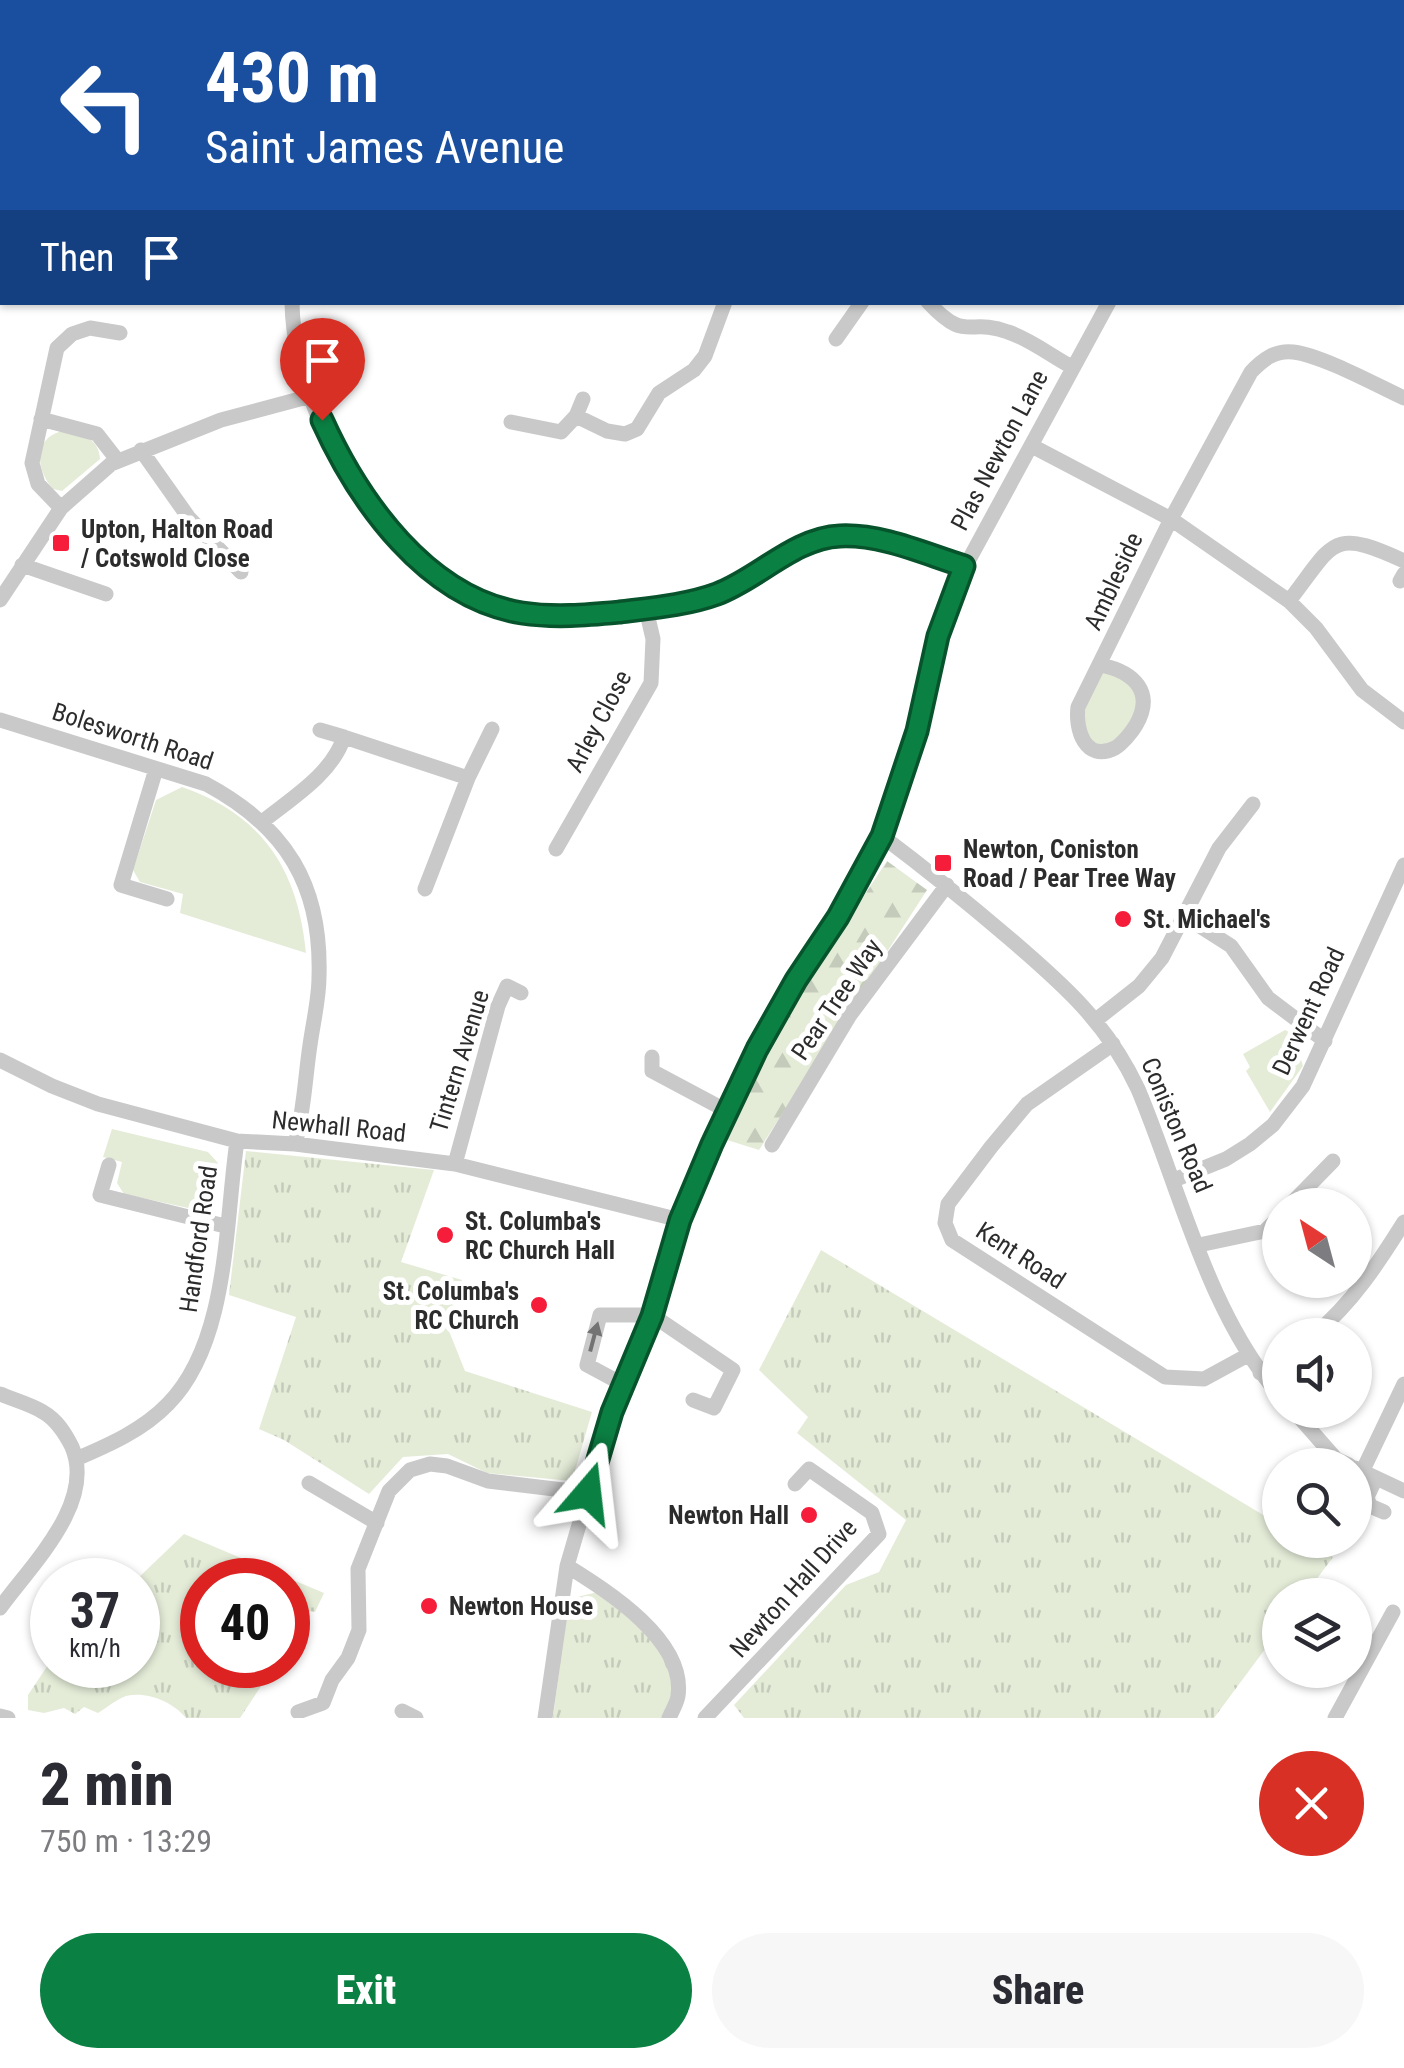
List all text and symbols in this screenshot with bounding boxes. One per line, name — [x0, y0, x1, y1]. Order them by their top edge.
text: 430 m — [205, 37, 379, 119]
icon: left — [40, 40, 170, 170]
text: Saint James Avenue — [205, 121, 564, 174]
icon: arrive — [134, 230, 189, 285]
text: Then — [40, 236, 114, 280]
pin — [280, 318, 365, 421]
icon: arrive — [295, 333, 350, 388]
street label: Plas Newton Lane — [945, 365, 1054, 535]
place label: Upton, Halton Road / Cotswold Close — [80, 515, 273, 573]
street label: Ambleside — [1078, 528, 1149, 635]
marker: Upton, Halton Road / Cotswold Close — [50, 532, 72, 554]
street label: Arley Close — [560, 665, 637, 777]
street label: Bolesworth Road — [49, 697, 217, 776]
place label: Newton, Coniston Road / Pear Tree Way — [963, 835, 1176, 893]
marker: Newton, Coniston Road / Pear Tree Way — [932, 852, 954, 874]
place label: St. Michael's — [1143, 905, 1271, 934]
marker: St. Michael's — [1112, 908, 1134, 930]
street label: Pear Tree Way — [785, 933, 888, 1065]
street label: Derwent Road — [1266, 943, 1351, 1080]
street label: Tintern Avenue — [424, 986, 495, 1136]
street label: Coniston Road — [1135, 1053, 1218, 1197]
street label: Newhall Road — [270, 1105, 408, 1148]
street label: Handford Road — [174, 1164, 223, 1314]
north arrow — [1262, 1188, 1372, 1298]
map controls — [1262, 1188, 1372, 1688]
place label: St. Columba's RC Church Hall — [465, 1207, 615, 1265]
street label: Kent Road — [971, 1216, 1071, 1295]
marker: St. Columba's RC Church Hall — [434, 1224, 456, 1246]
place label: St. Columba's RC Church — [383, 1277, 519, 1335]
marker: St. Columba's RC Church — [528, 1294, 550, 1316]
button: sound — [1262, 1318, 1372, 1428]
one-way arrow — [587, 1321, 603, 1352]
position arrow — [536, 1441, 640, 1545]
button: search — [1262, 1448, 1372, 1558]
place label: Newton Hall — [668, 1501, 789, 1530]
marker: Newton Hall — [798, 1504, 820, 1526]
street label: Newton Hall Drive — [724, 1513, 863, 1663]
speed limit sign: 40 — [180, 1558, 310, 1688]
button: layers — [1262, 1578, 1372, 1688]
text: 37 — [70, 1582, 120, 1640]
place label: Newton House — [449, 1592, 593, 1621]
marker: Newton House — [418, 1595, 440, 1617]
text: km/h — [69, 1634, 121, 1663]
text: 2 min — [40, 1749, 174, 1820]
button: close — [1259, 1751, 1364, 1856]
text: 750 m · 13:29 — [40, 1822, 212, 1860]
button: Exit — [40, 1933, 692, 2048]
button: Share — [712, 1933, 1364, 2048]

